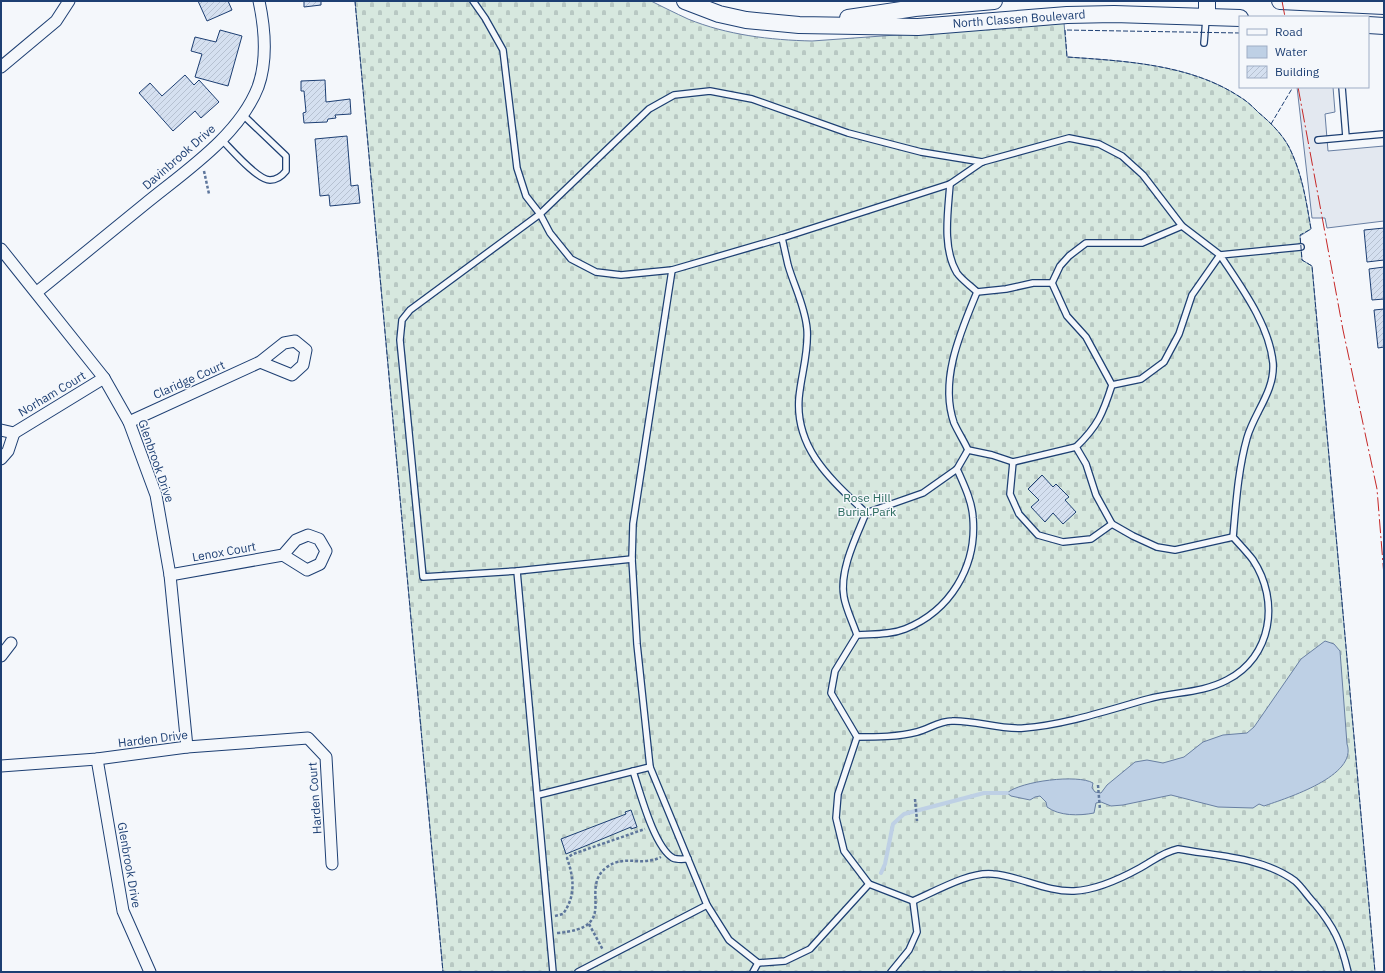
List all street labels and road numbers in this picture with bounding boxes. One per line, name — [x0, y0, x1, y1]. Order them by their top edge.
street label: North Classen Boulevard — [952, 6, 1086, 31]
street label: Davinbrook Drive — [139, 121, 219, 192]
street label: Claridge Court — [151, 357, 227, 402]
street label: Norham Court — [15, 368, 88, 420]
street label: Glenbrook Drive — [135, 417, 178, 505]
street label: Lenox Court — [191, 539, 257, 564]
street label: Harden Drive — [117, 727, 189, 750]
street label: Harden Court — [305, 762, 324, 835]
street label: Glenbrook Drive — [115, 821, 144, 909]

